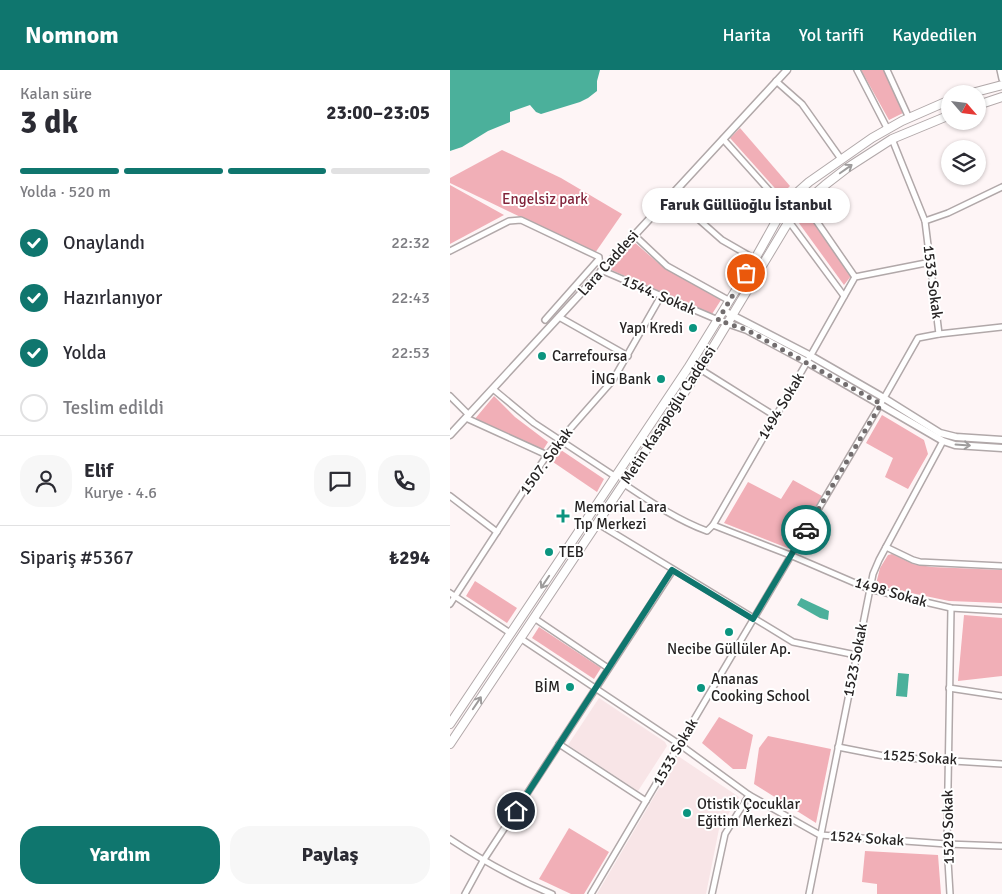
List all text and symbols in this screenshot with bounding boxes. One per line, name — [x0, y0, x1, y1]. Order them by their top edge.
text: Nomnom — [25, 20, 119, 50]
text: Harita — [722, 24, 771, 46]
text: Yol tarifi — [799, 24, 864, 46]
text: Kaydedilen — [892, 24, 977, 46]
text: Kalan süre — [20, 84, 92, 104]
north arrow — [941, 85, 986, 130]
map controls — [941, 85, 986, 185]
text: 23:00–23:05 — [326, 101, 430, 125]
text: 3 dk — [20, 103, 78, 142]
button: layers — [941, 140, 986, 185]
one-way arrow — [839, 164, 853, 174]
text: Yolda · 520 m — [20, 182, 111, 202]
callout: Faruk Güllüoğlu İstanbul — [642, 188, 850, 223]
park label: Engelsiz park — [502, 190, 588, 208]
text: Faruk Güllüoğlu İstanbul — [660, 195, 832, 215]
street label: Lara Caddesi — [574, 226, 642, 300]
icon: check — [20, 229, 48, 257]
text: Onaylandı — [63, 231, 145, 255]
text: 22:32 — [391, 233, 430, 253]
street label: 1533 Sokak — [920, 244, 947, 321]
pin — [725, 252, 767, 294]
icon: bag — [732, 259, 760, 287]
street label: 1544. Sokak — [619, 271, 699, 319]
icon: check — [20, 284, 48, 312]
text: Hazırlanıyor — [63, 286, 162, 310]
text: 22:43 — [391, 288, 430, 308]
place label: Yapı Kredi — [620, 319, 683, 337]
marker: Yapı Kredi — [687, 322, 699, 334]
icon: check — [20, 339, 48, 367]
text: Yolda — [63, 341, 107, 365]
street label: Metin Kasapoğlu Caddesi — [617, 342, 719, 488]
text: 22:53 — [391, 343, 430, 363]
place label: Carrefoursa — [552, 347, 627, 365]
marker: Carrefoursa — [536, 350, 548, 362]
street label: 1494 Sokak — [754, 369, 808, 443]
place label: İNG Bank — [591, 370, 651, 388]
marker: İNG Bank — [655, 373, 667, 385]
text: Teslim edildi — [63, 396, 164, 420]
street label: 1507. Sokak — [516, 424, 577, 498]
one-way arrow — [954, 440, 970, 450]
button: person — [20, 455, 72, 507]
button: chat — [314, 455, 366, 507]
button: phone — [378, 455, 430, 507]
text: Elif — [84, 459, 113, 483]
text: Kurye · 4.6 — [84, 483, 157, 503]
place label: Memorial Lara Tıp Merkezi — [574, 498, 667, 533]
courier — [781, 505, 831, 555]
marker: Memorial Lara Tıp Merkezi — [556, 509, 570, 523]
icon: car — [792, 516, 820, 544]
place label: TEB — [559, 543, 584, 561]
text: Sipariş #5367 — [20, 546, 134, 570]
text: ₺294 — [389, 546, 430, 570]
marker: TEB — [543, 546, 555, 558]
street label: 1498 Sokak — [853, 573, 930, 611]
one-way arrow — [540, 575, 550, 589]
street label: 1523 Sokak — [839, 621, 871, 698]
marker: Necibe Güllüler Ap. — [723, 626, 735, 638]
place label: Necibe Güllüler Ap. — [667, 640, 791, 658]
place label: Ananas Cooking School — [711, 670, 810, 705]
place label: BİM — [534, 678, 560, 696]
marker: BİM — [564, 681, 576, 693]
marker: Ananas Cooking School — [695, 682, 707, 694]
one-way arrow — [472, 697, 482, 711]
street label: 1533 Sokak — [649, 715, 702, 789]
street label: 1525 Sokak — [882, 745, 958, 769]
street label: 1529 Sokak — [938, 789, 958, 864]
pin — [495, 790, 537, 832]
place label: Otistik Çocuklar Eğitim Merkezi — [697, 795, 800, 830]
icon: home — [502, 797, 530, 825]
marker: Otistik Çocuklar Eğitim Merkezi — [681, 807, 693, 819]
button: Yardım — [20, 826, 220, 884]
button: Paylaş — [230, 826, 430, 884]
street label: 1524 Sokak — [829, 826, 905, 850]

